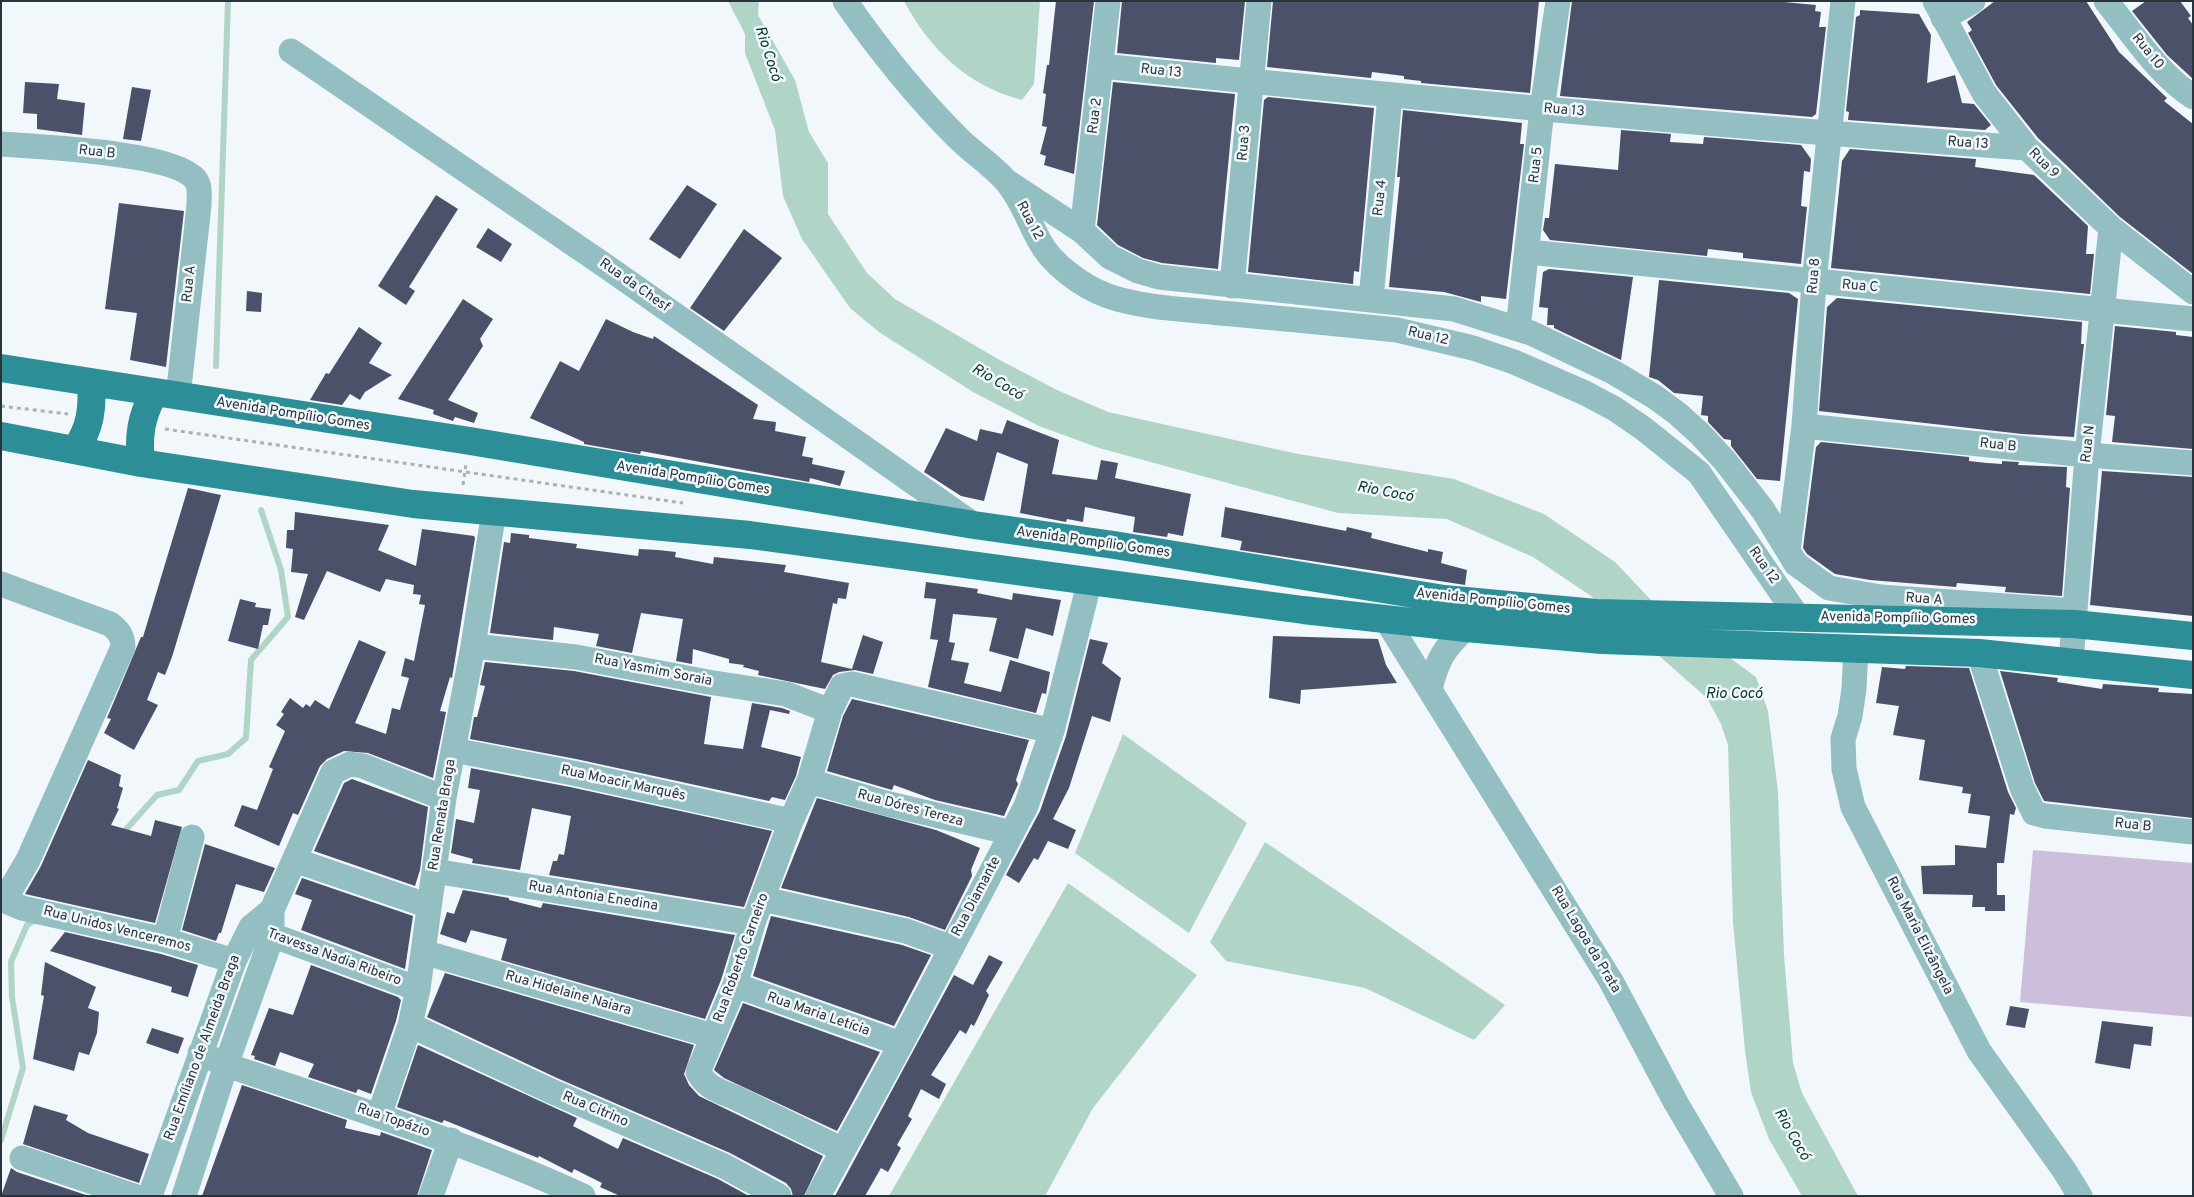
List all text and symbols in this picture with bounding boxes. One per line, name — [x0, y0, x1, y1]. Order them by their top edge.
water label: Rio Cocó — [750, 24, 784, 84]
street label: Rua 10 — [2127, 30, 2167, 74]
street label: Rua 13 — [1140, 61, 1182, 83]
street label: Rua 2 — [1085, 97, 1107, 135]
street label: Rua 13 — [1543, 101, 1585, 121]
street label: Rua 3 — [1235, 124, 1255, 162]
street label: Rua 13 — [1947, 134, 1989, 154]
street label: Rua B — [78, 143, 116, 163]
street label: Rua 9 — [2024, 145, 2062, 183]
street label: Rua 5 — [1527, 146, 1547, 184]
street label: Rua 4 — [1371, 179, 1391, 217]
street label: Rua 12 — [1012, 199, 1046, 243]
street label: Rua da Chesf — [596, 256, 672, 316]
street label: Rua 8 — [1805, 257, 1825, 295]
street label: Rua A — [180, 265, 200, 303]
street label: Rua C — [1841, 277, 1879, 297]
street label: Rua 12 — [1406, 324, 1450, 350]
water label: Rio Cocó — [968, 361, 1026, 405]
street label: Avenida Pompílio Gomes — [215, 395, 371, 435]
street label: Rua N — [2079, 424, 2099, 464]
street label: Rua B — [1979, 436, 2017, 456]
street label: Avenida Pompílio Gomes — [615, 459, 771, 499]
water label: Rio Cocó — [1355, 479, 1415, 507]
street label: Avenida Pompílio Gomes — [1015, 524, 1171, 562]
street label: Rua 12 — [1744, 544, 1782, 588]
street label: Avenida Pompílio Gomes — [1415, 586, 1571, 618]
street label: Rua A — [1905, 590, 1943, 610]
street label: Avenida Pompílio Gomes — [1820, 609, 1976, 629]
street label: Rua Yasmim Soraia — [593, 651, 713, 691]
water label: Rio Cocó — [1706, 686, 1762, 704]
street label: Rua Renata Braga — [426, 758, 460, 872]
street label: Rua Moacir Marquês — [559, 763, 687, 805]
street label: Rua Dóres Tereza — [855, 787, 965, 831]
street label: Rua B — [2114, 816, 2152, 836]
street label: Rua Diamante — [949, 854, 1005, 940]
street label: Rua Maria Elizângela — [1882, 874, 1956, 998]
street label: Rua Antonia Enedina — [527, 878, 659, 916]
street label: Rua Lagoa da Prata — [1546, 883, 1624, 997]
street label: Rua Roberto Carneiro — [711, 891, 773, 1025]
street label: Rua Unidos Venceremos — [41, 904, 193, 956]
street label: Travessa Nadia Ribeiro — [265, 926, 403, 990]
street label: Rua Emíliano de Almeida Braga — [162, 953, 244, 1143]
street label: Rua Hidelaine Naiara — [503, 968, 633, 1020]
street label: Rua Maria Letícia — [764, 990, 872, 1040]
street label: Rua Citrino — [560, 1089, 630, 1131]
street label: Rua Topázio — [354, 1101, 432, 1141]
water label: Rio Cocó — [1769, 1106, 1813, 1164]

